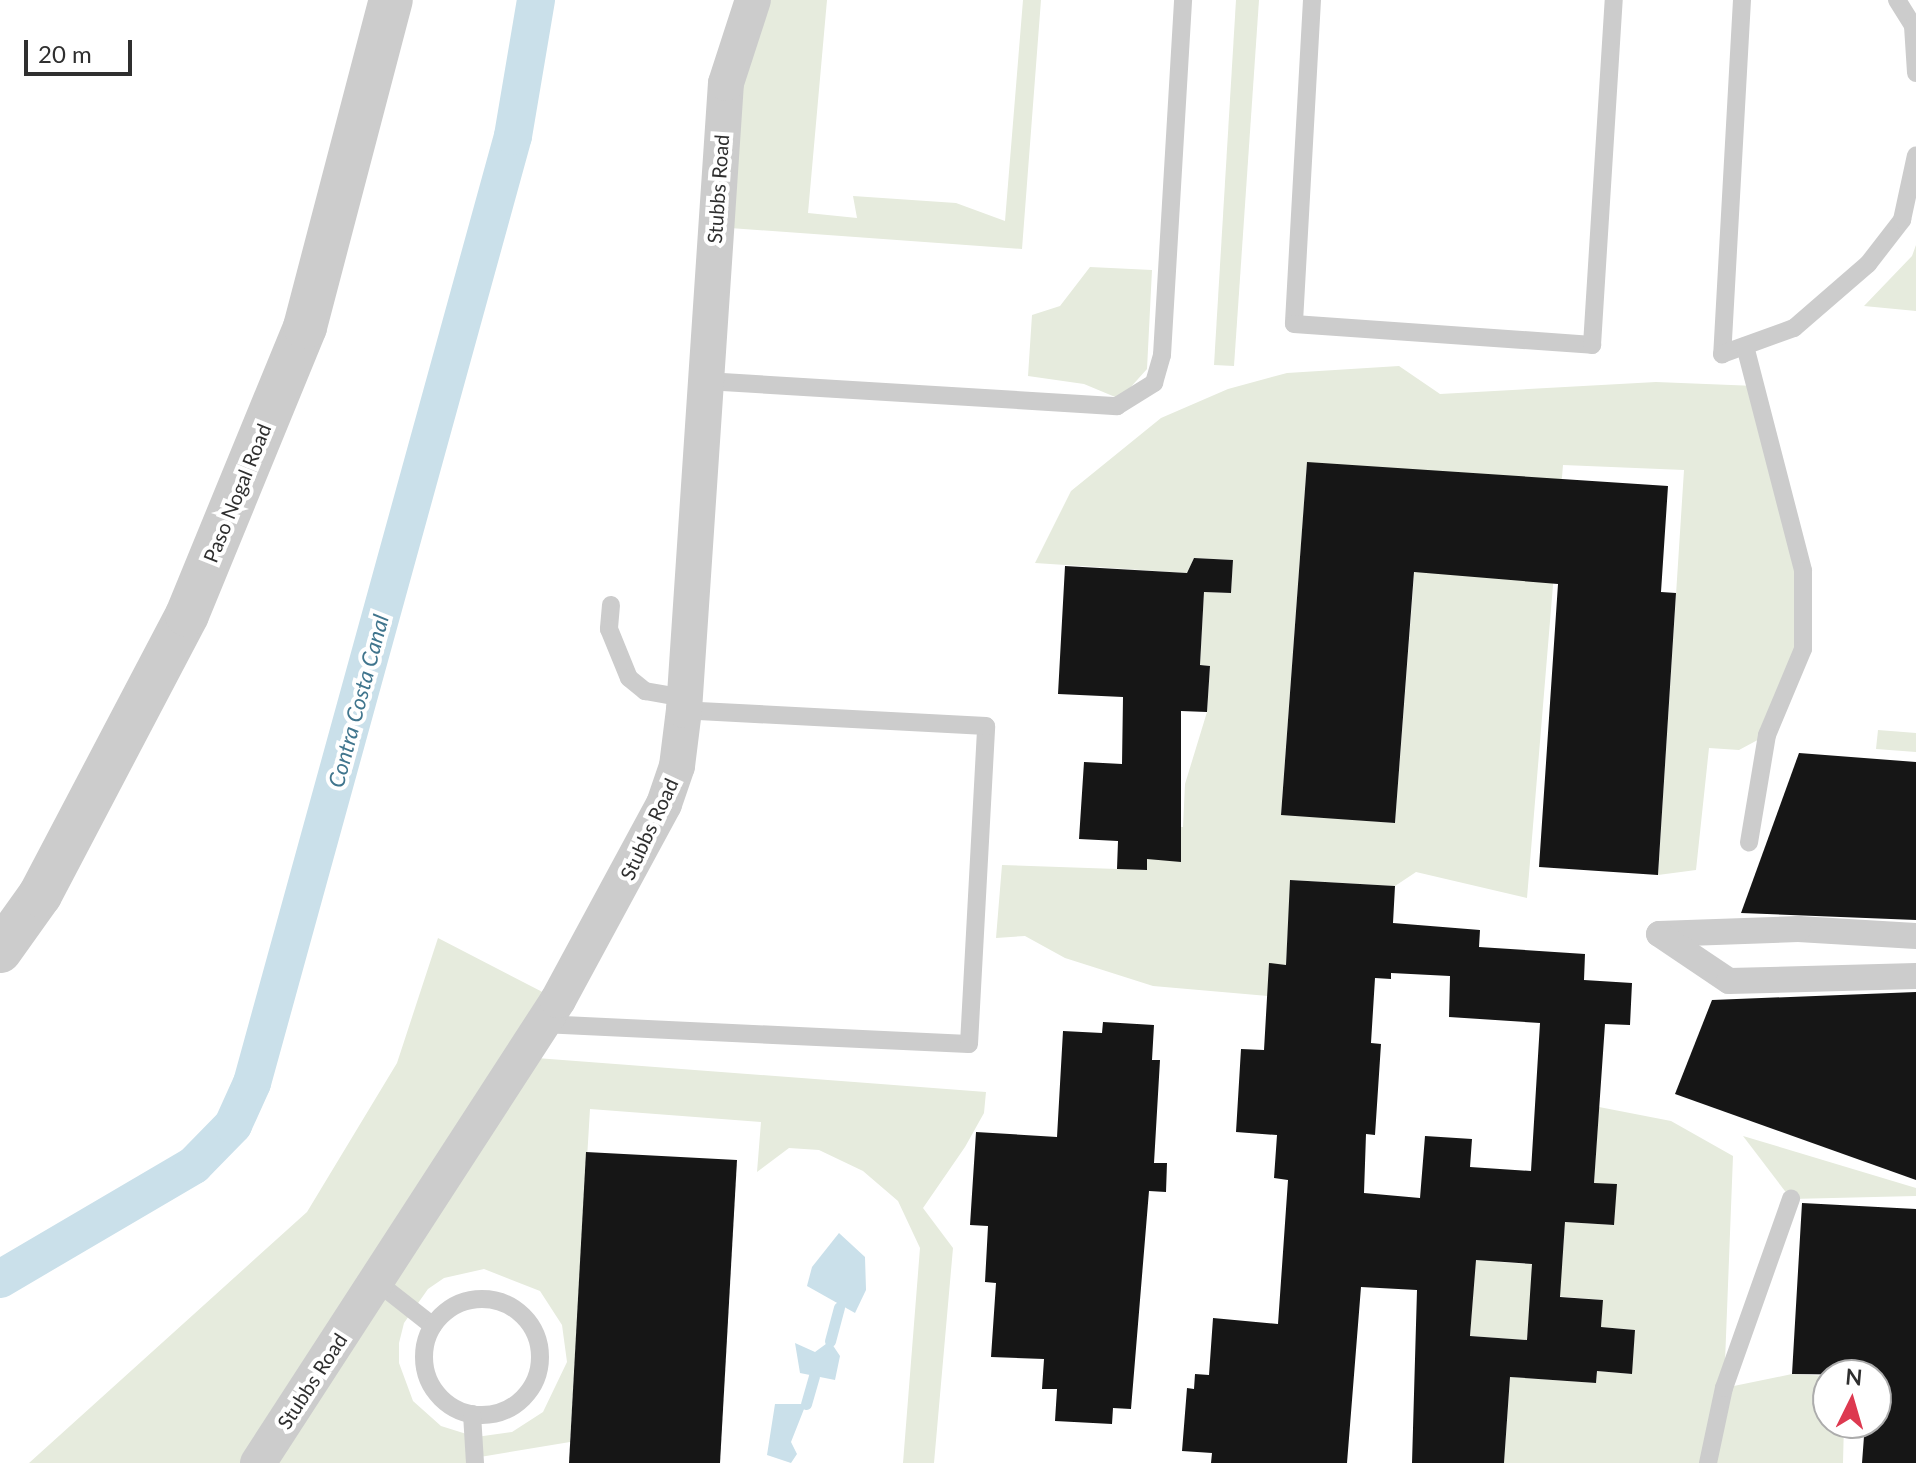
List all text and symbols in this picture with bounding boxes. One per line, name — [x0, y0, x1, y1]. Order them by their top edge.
scale bar — [28, 24, 136, 74]
text: 20 m — [38, 39, 92, 68]
street label: Stubbs Road — [702, 134, 734, 244]
street label: Paso Nogal Road — [198, 420, 276, 566]
water label: Contra Costa Canal — [322, 612, 394, 790]
street label: Stubbs Road — [615, 774, 683, 884]
street label: Stubbs Road — [272, 1329, 352, 1433]
north arrow — [1812, 1359, 1892, 1439]
text: N — [1844, 1362, 1864, 1391]

